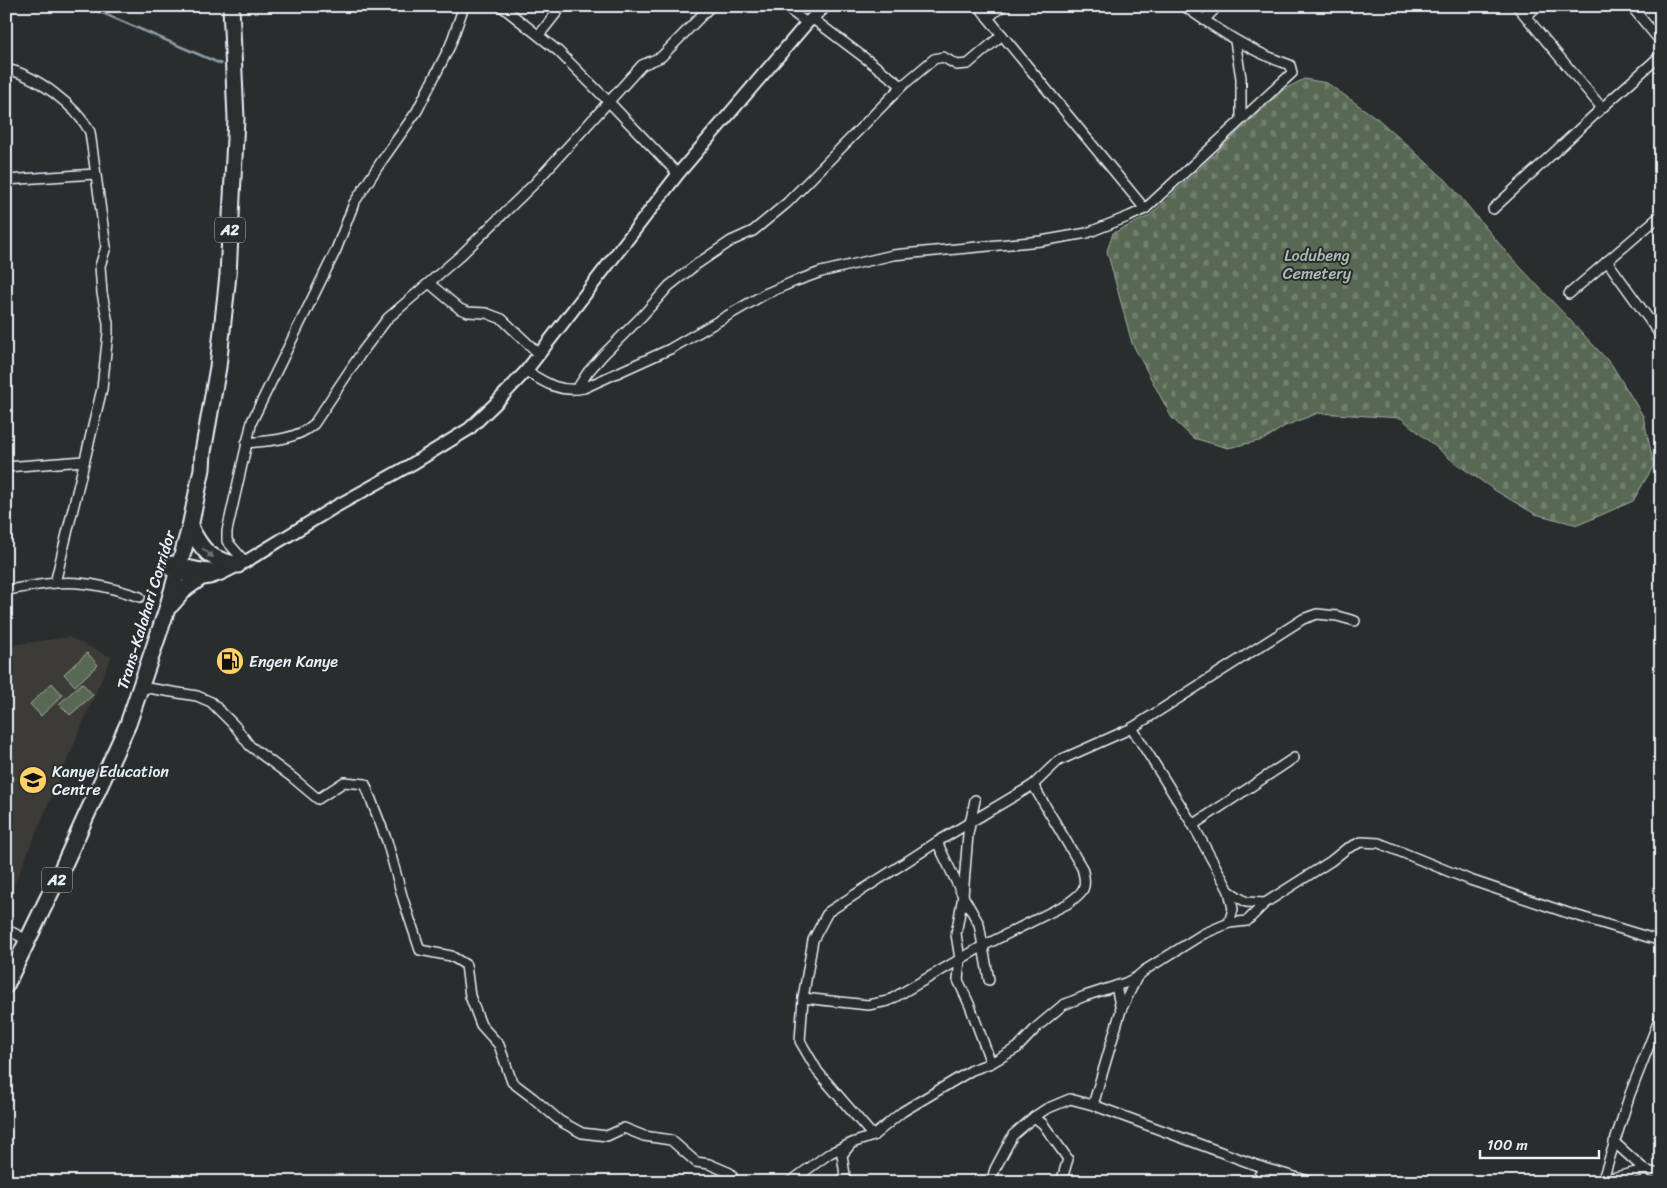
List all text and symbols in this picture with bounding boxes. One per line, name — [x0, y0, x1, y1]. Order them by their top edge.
road number: A2 — [215, 218, 245, 242]
park label: Lodubeng Cemetery — [1283, 241, 1352, 288]
street label: Trans-Kalahari Corridor — [108, 525, 184, 693]
one-way arrow — [202, 548, 215, 559]
fuel station icon: Engen Kanye — [215, 646, 245, 676]
place label: Engen Kanye — [249, 647, 338, 676]
place label: Kanye Education Centre — [52, 757, 169, 804]
school or university icon: Kanye Education Centre — [18, 765, 48, 795]
road number: A2 — [42, 868, 72, 892]
scale bar — [1480, 1128, 1598, 1160]
text: 100 m — [1487, 1132, 1528, 1158]

